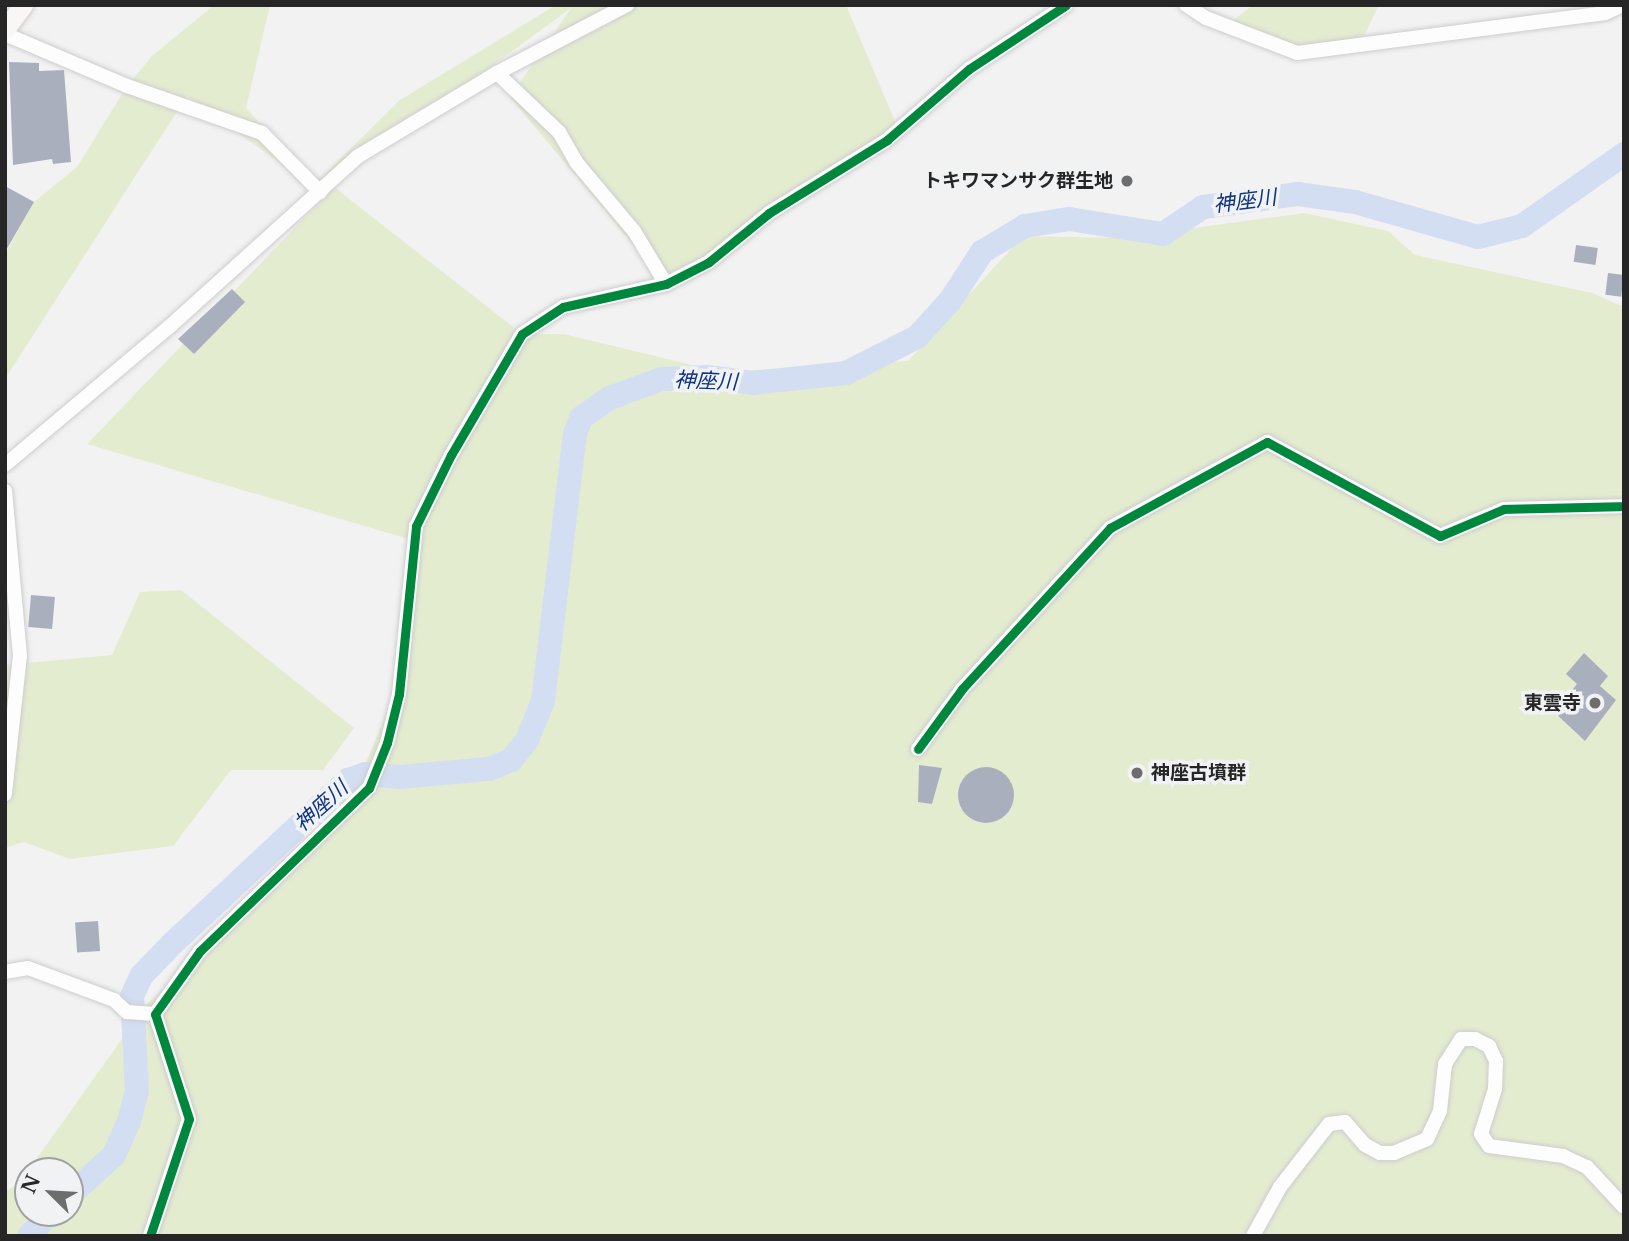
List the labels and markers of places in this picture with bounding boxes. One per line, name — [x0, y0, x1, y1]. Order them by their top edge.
place label: トキワマンサク群生地 — [923, 170, 1113, 192]
marker: トキワマンサク群生地 — [1119, 173, 1135, 189]
place label: 東雲寺 — [1524, 692, 1581, 714]
marker: 東雲寺 — [1587, 695, 1603, 711]
place label: 神座古墳群 — [1151, 762, 1246, 784]
marker: 神座古墳群 — [1129, 765, 1145, 781]

